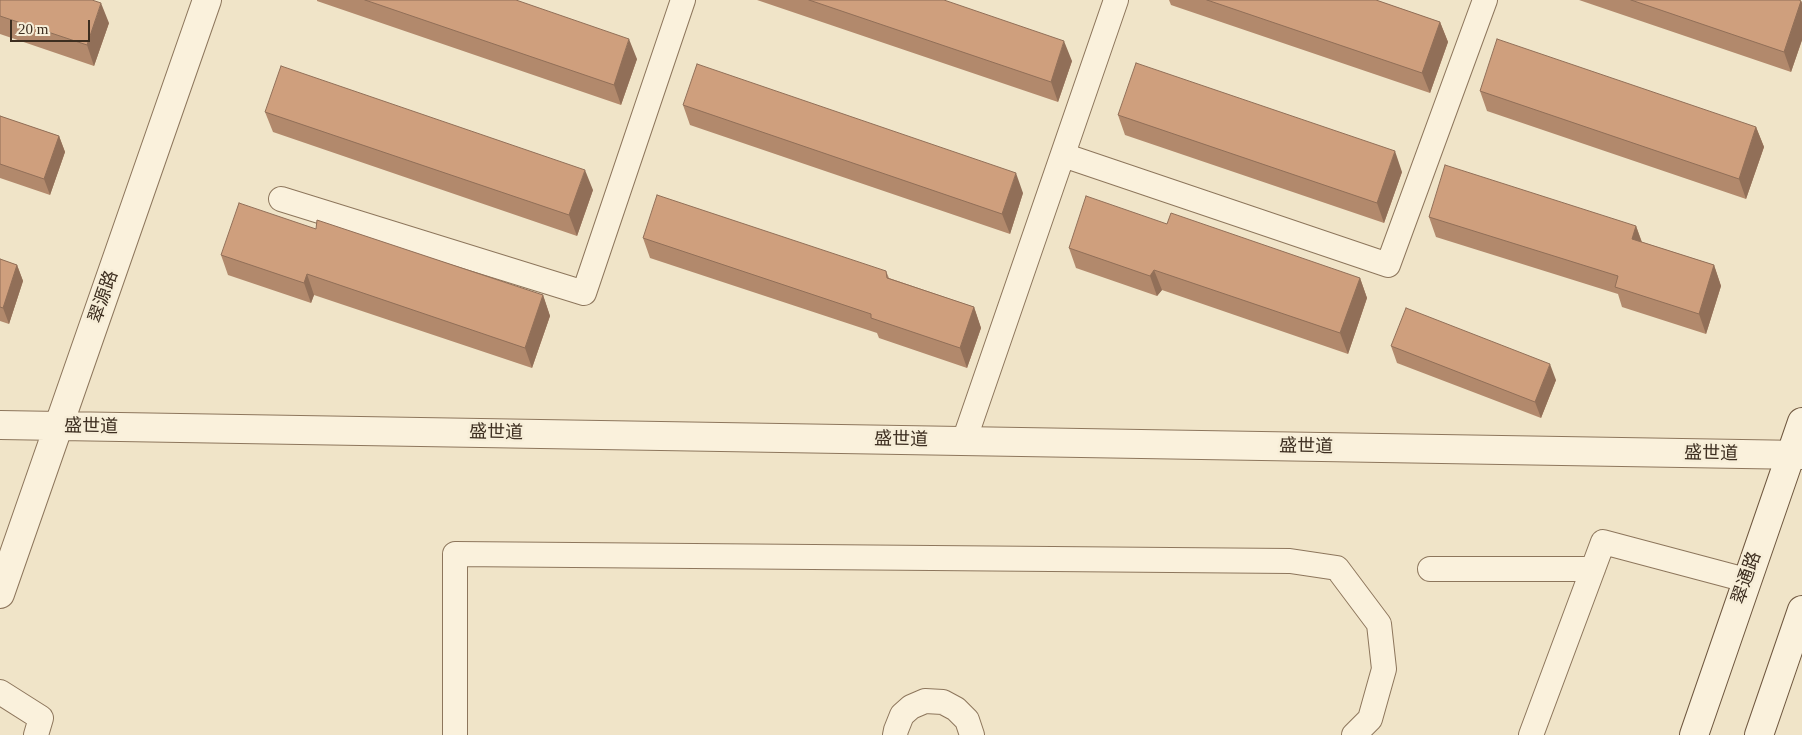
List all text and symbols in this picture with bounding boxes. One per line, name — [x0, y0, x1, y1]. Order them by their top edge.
scale bar — [12, 10, 92, 42]
text: 20 m — [18, 21, 48, 37]
street label: 翠源路 — [85, 268, 123, 326]
street label: 盛世道 — [64, 416, 118, 438]
street label: 盛世道 — [469, 422, 523, 444]
street label: 盛世道 — [874, 429, 928, 451]
street label: 盛世道 — [1279, 436, 1333, 458]
street label: 盛世道 — [1684, 443, 1738, 465]
street label: 翠通路 — [1728, 549, 1766, 607]

